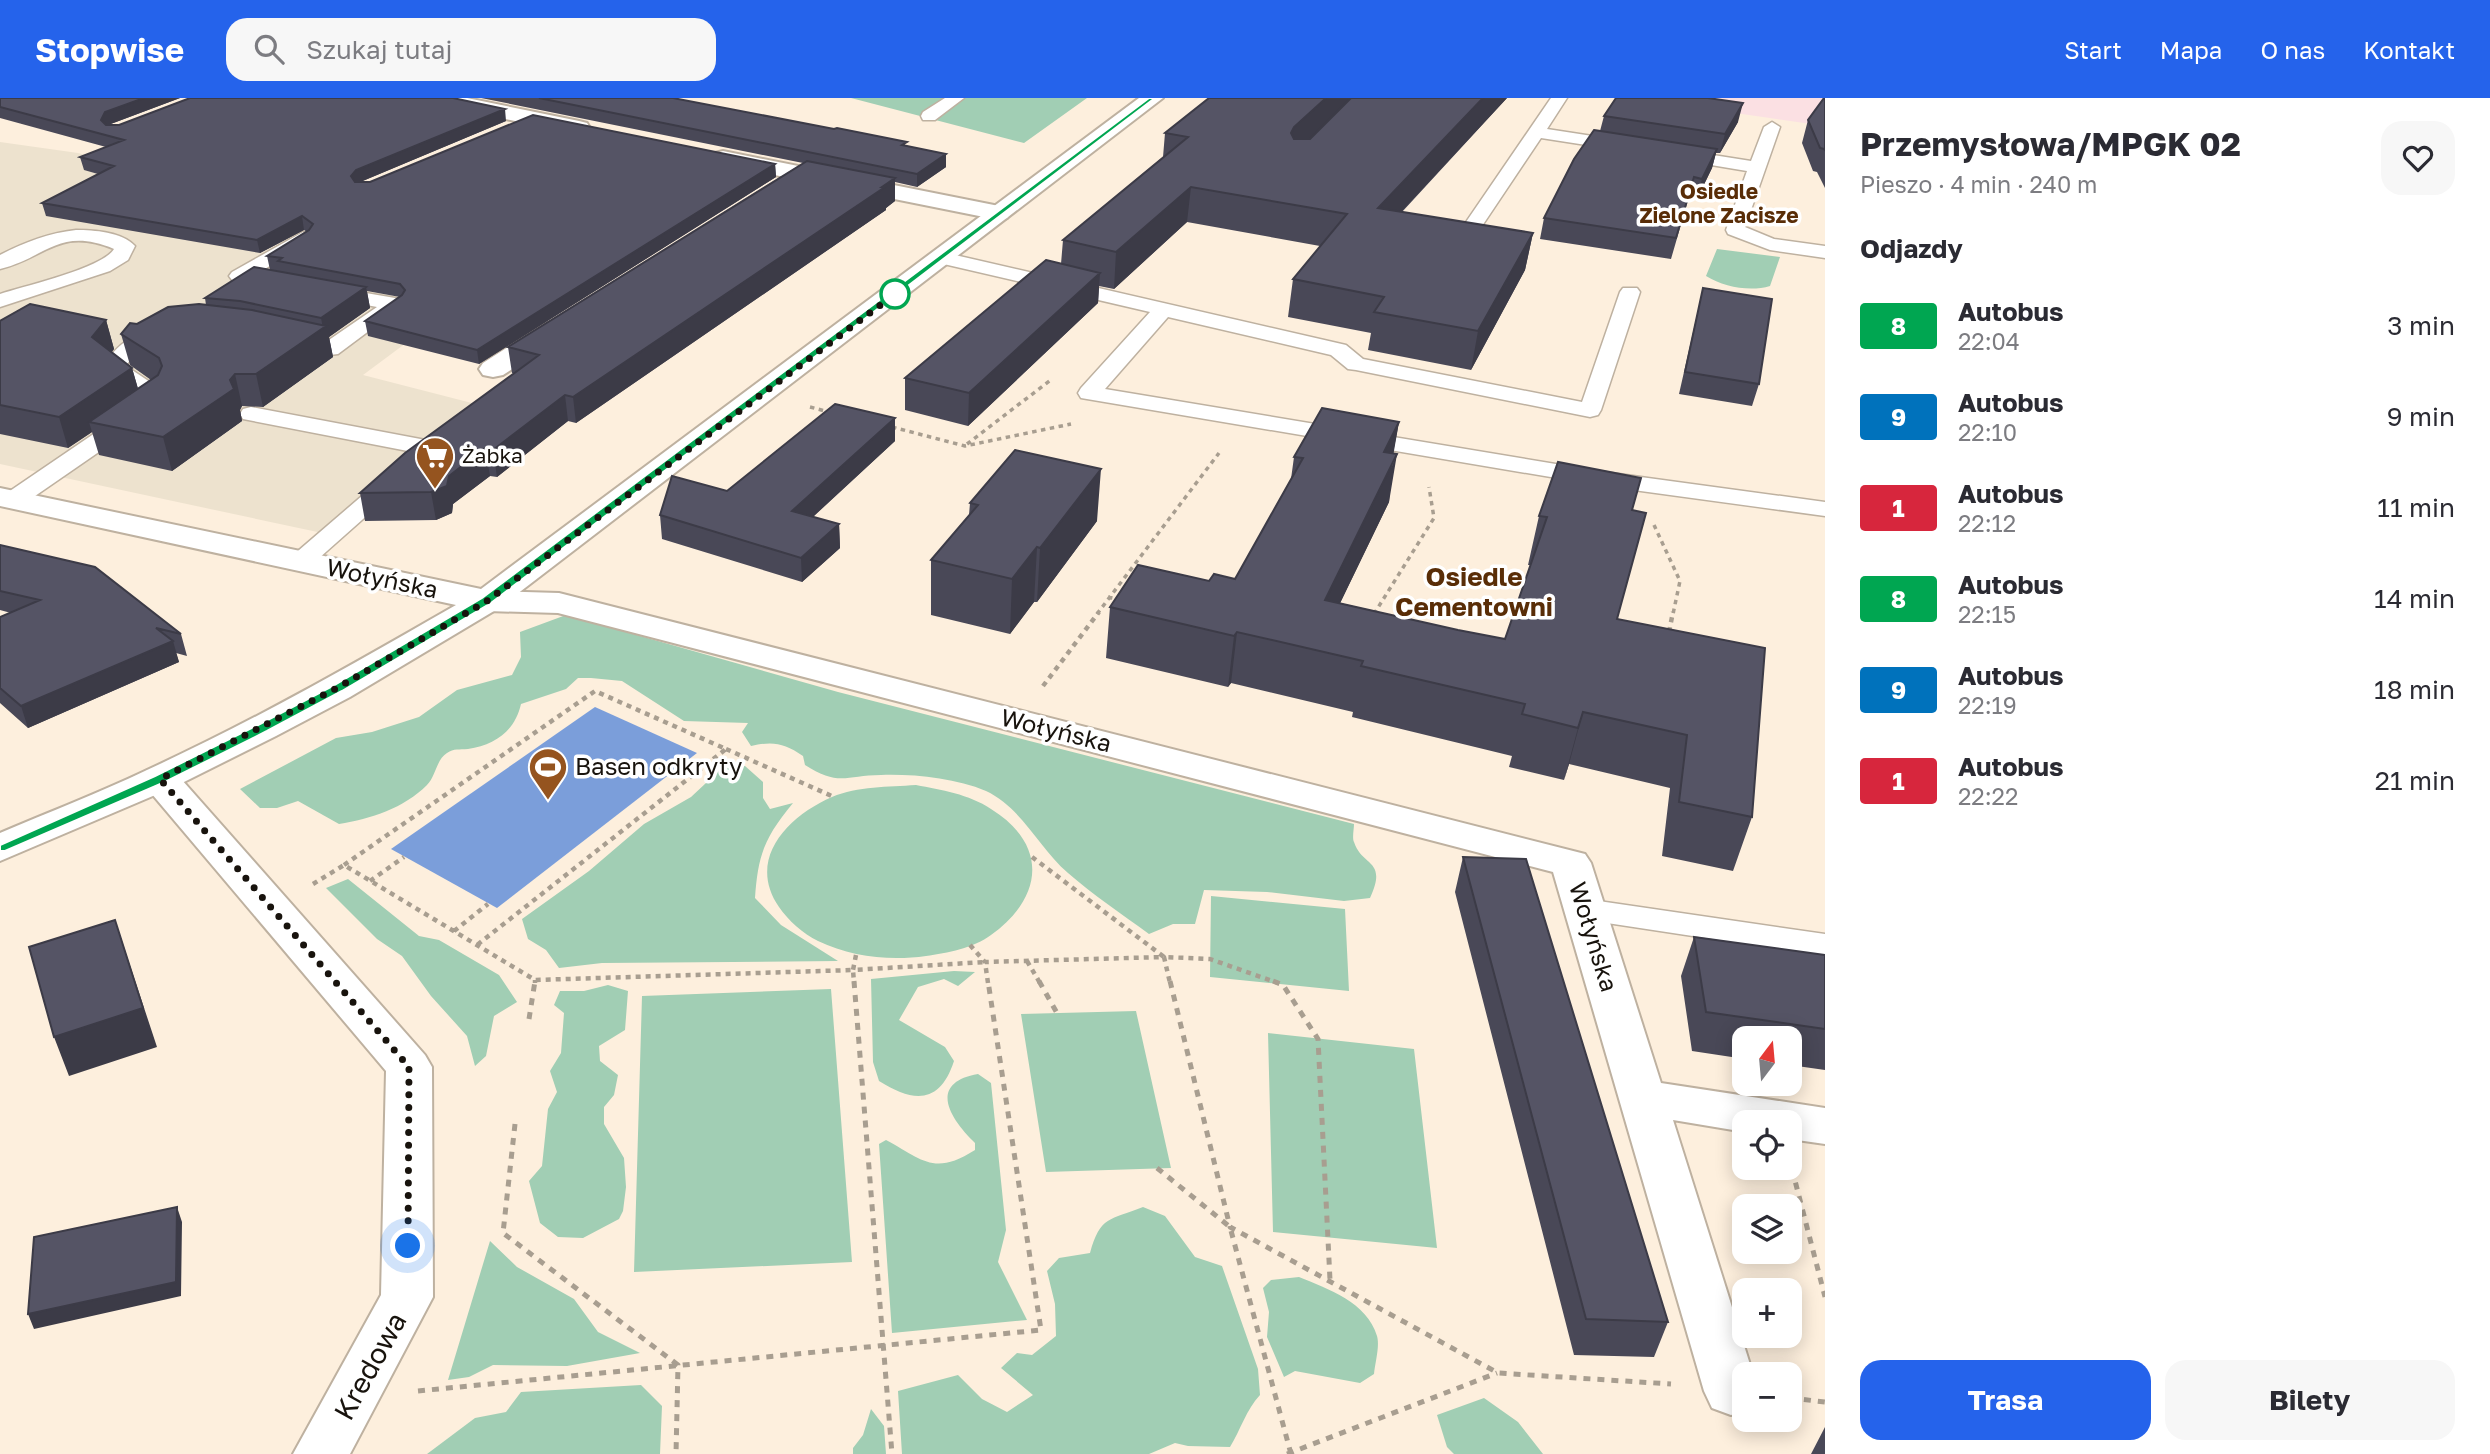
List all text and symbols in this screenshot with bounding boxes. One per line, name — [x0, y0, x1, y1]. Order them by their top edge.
search box — [226, 18, 716, 81]
text: Stopwise — [35, 30, 184, 69]
icon: search — [250, 30, 288, 68]
text: Szukaj tutaj — [306, 34, 452, 65]
text: Start — [2064, 35, 2122, 64]
text: Mapa — [2160, 35, 2222, 64]
text: O nas — [2260, 35, 2325, 64]
text: Kontakt — [2363, 35, 2455, 64]
button: heart — [2381, 121, 2455, 195]
text: Przemysłowa/MPGK 02 — [1860, 124, 2241, 163]
text: Pieszo · 4 min · 240 m — [1860, 170, 2097, 198]
district label: Osiedle Zielone Zacisze — [1639, 178, 1799, 228]
text: Odjazdy — [1860, 233, 1963, 264]
unlabelled marker — [880, 279, 910, 309]
text: Autobus — [1958, 296, 2064, 327]
text: 3 min — [2387, 310, 2455, 341]
text: 8 — [1891, 311, 1906, 340]
text: 22:04 — [1958, 327, 2020, 355]
text: Autobus — [1958, 387, 2064, 418]
text: 9 min — [2387, 401, 2455, 432]
text: 9 — [1891, 402, 1906, 431]
text: 22:10 — [1958, 418, 2017, 446]
supermarket icon: Żabka — [414, 435, 456, 490]
place label: Żabka — [462, 442, 523, 468]
text: Autobus — [1958, 478, 2064, 509]
text: 11 min — [2377, 492, 2455, 523]
text: 1 — [1892, 493, 1905, 522]
text: 22:12 — [1958, 509, 2016, 537]
street label: Wołyńska — [324, 552, 441, 603]
district label: Osiedle Cementowni — [1395, 561, 1553, 622]
text: Autobus — [1958, 569, 2064, 600]
text: 14 min — [2374, 583, 2455, 614]
text: 8 — [1891, 584, 1906, 613]
text: 22:15 — [1958, 600, 2016, 628]
text: Autobus — [1958, 660, 2064, 691]
text: 18 min — [2374, 674, 2455, 705]
text: 9 — [1891, 675, 1906, 704]
text: 22:19 — [1958, 691, 2017, 719]
street label: Wołyńska — [998, 702, 1115, 757]
sports icon: Basen odkryty — [527, 746, 569, 801]
place label: Basen odkryty — [575, 751, 743, 780]
text: Autobus — [1958, 751, 2064, 782]
text: 21 min — [2375, 765, 2455, 796]
text: 1 — [1892, 766, 1905, 795]
text: 22:22 — [1958, 782, 2018, 810]
street label: Wołyńska — [1564, 878, 1625, 995]
north arrow — [1732, 1026, 1802, 1096]
map controls — [1732, 1026, 1802, 1432]
button: locate — [1732, 1110, 1802, 1180]
button: layers — [1732, 1194, 1802, 1264]
your location — [390, 1228, 425, 1263]
button: + — [1732, 1278, 1802, 1348]
street label: Kredowa — [327, 1306, 413, 1425]
button: Trasa — [1860, 1360, 2151, 1440]
button: Bilety — [2165, 1360, 2455, 1440]
button: − — [1732, 1362, 1802, 1432]

